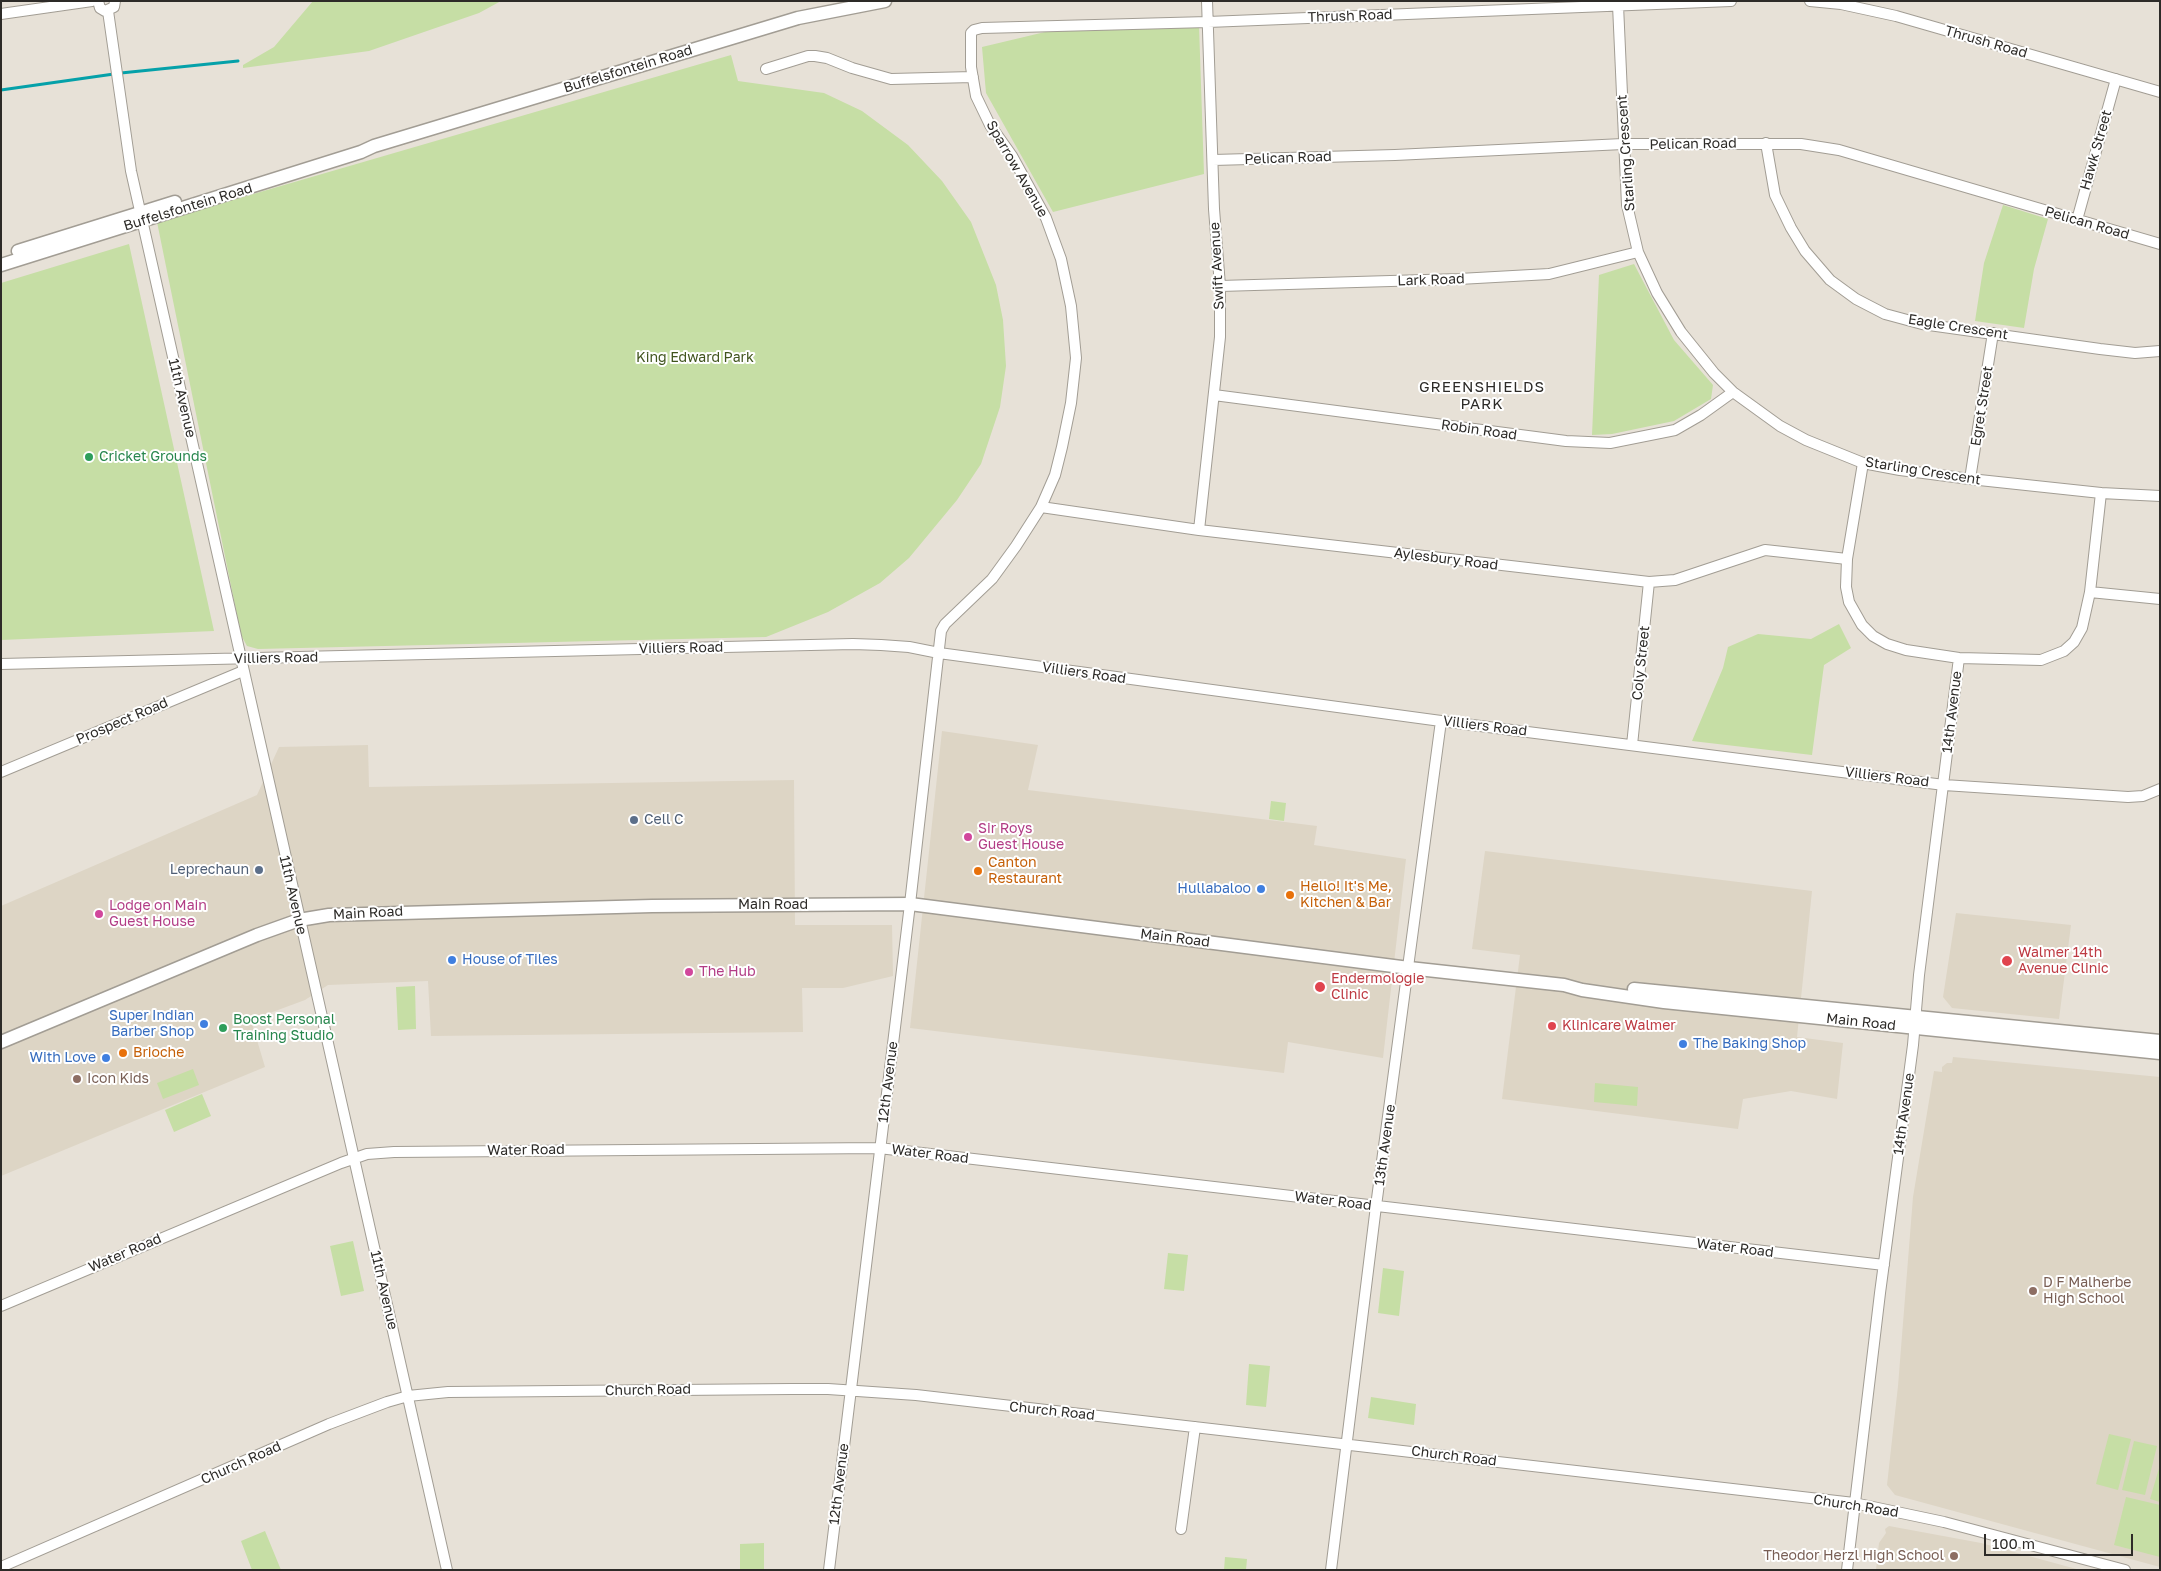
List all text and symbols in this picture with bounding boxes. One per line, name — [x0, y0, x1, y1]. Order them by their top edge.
street label: Thrush Road — [1307, 6, 1393, 26]
street label: Thrush Road — [1943, 22, 2029, 62]
street label: Buffelsfontein Road — [562, 41, 694, 97]
street label: Starling Crescent — [1614, 94, 1638, 212]
street label: Hawk Street — [2077, 108, 2115, 192]
street label: Sparrow Avenue — [983, 118, 1051, 220]
street label: Pelican Road — [1649, 135, 1737, 153]
street label: Pelican Road — [1244, 148, 1332, 168]
street label: Buffelsfontein Road — [122, 179, 254, 235]
street label: Pelican Road — [2043, 203, 2131, 243]
street label: Swift Avenue — [1206, 222, 1228, 310]
street label: Lark Road — [1397, 270, 1465, 290]
street label: Eagle Crescent — [1907, 311, 2009, 343]
park label: King Edward Park — [636, 350, 754, 366]
street label: 11th Avenue — [165, 357, 199, 439]
street label: Egret Street — [1967, 365, 1997, 447]
district label: GREENSHIELDS PARK — [1418, 378, 1546, 413]
street label: Robin Road — [1440, 416, 1518, 444]
place label: Cricket Grounds — [99, 449, 207, 465]
marker: Cricket Grounds — [83, 451, 95, 463]
street label: Starling Crescent — [1864, 454, 1982, 488]
street label: Aylesbury Road — [1393, 544, 1499, 574]
street label: Coly Street — [1629, 625, 1653, 701]
street label: Villiers Road — [639, 639, 723, 657]
street label: Villiers Road — [234, 649, 318, 667]
street label: Villiers Road — [1041, 659, 1127, 687]
street label: 14th Avenue — [1939, 670, 1965, 754]
street label: Prospect Road — [74, 694, 170, 748]
street label: Villiers Road — [1442, 713, 1528, 739]
street label: Villiers Road — [1844, 764, 1930, 790]
place label: Cell C — [644, 812, 684, 828]
marker: Cell C — [628, 814, 640, 826]
place label: Sir Roys Guest House — [978, 821, 1064, 854]
marker: Sir Roys Guest House — [962, 831, 974, 843]
street label: 11th Avenue — [276, 854, 310, 936]
place label: Canton Restaurant — [988, 855, 1062, 888]
place label: Leprechaun — [170, 862, 249, 878]
marker: Leprechaun — [253, 864, 265, 876]
marker: Canton Restaurant — [972, 865, 984, 877]
place label: Hello! It's Me, Kitchen & Bar — [1300, 879, 1392, 912]
place label: Hullabaloo — [1177, 881, 1251, 897]
marker: Hullabaloo — [1255, 883, 1267, 895]
marker: Hello! It's Me, Kitchen & Bar — [1284, 889, 1296, 901]
street label: Main Road — [738, 897, 808, 913]
place label: Lodge on Main Guest House — [109, 898, 207, 930]
street label: Main Road — [333, 903, 403, 923]
marker: Lodge on Main Guest House — [93, 908, 105, 920]
street label: Main Road — [1139, 925, 1211, 951]
place label: Walmer 14th Avenue Clinic — [2018, 945, 2109, 978]
place label: House of Tiles — [462, 952, 558, 968]
marker: House of Tiles — [446, 954, 458, 966]
marker: Walmer 14th Avenue Clinic — [2000, 954, 2014, 968]
place label: The Hub — [699, 964, 756, 980]
marker: The Hub — [683, 966, 695, 978]
place label: Endermologie Clinic — [1331, 971, 1424, 1004]
marker: Endermologie Clinic — [1313, 980, 1327, 994]
place label: Super Indian Barber Shop — [109, 1008, 194, 1040]
street label: Main Road — [1825, 1010, 1897, 1034]
place label: Boost Personal Training Studio — [233, 1012, 335, 1044]
marker: Super Indian Barber Shop — [198, 1018, 210, 1030]
place label: Klinicare Walmer — [1562, 1018, 1676, 1034]
marker: Klinicare Walmer — [1546, 1020, 1558, 1032]
marker: Boost Personal Training Studio — [217, 1022, 229, 1034]
place label: The Baking Shop — [1693, 1036, 1806, 1052]
marker: The Baking Shop — [1677, 1038, 1689, 1050]
street label: 12th Avenue — [875, 1040, 901, 1124]
place label: Brioche — [133, 1045, 184, 1061]
marker: Brioche — [117, 1047, 129, 1059]
place label: With Love — [29, 1050, 96, 1066]
marker: With Love — [100, 1052, 112, 1064]
place label: Icon Kids — [87, 1071, 149, 1087]
street label: 14th Avenue — [1890, 1072, 1918, 1156]
marker: Icon Kids — [71, 1073, 83, 1085]
street label: 13th Avenue — [1371, 1103, 1399, 1187]
street label: Water Road — [487, 1141, 565, 1159]
street label: Water Road — [890, 1141, 970, 1167]
street label: Water Road — [1293, 1188, 1373, 1214]
street label: Water Road — [86, 1230, 164, 1276]
street label: Water Road — [1695, 1235, 1775, 1261]
street label: 11th Avenue — [367, 1249, 401, 1331]
place label: D F Malherbe High School — [2043, 1275, 2131, 1308]
marker: D F Malherbe High School — [2027, 1285, 2039, 1297]
street label: Church Road — [605, 1381, 691, 1399]
street label: Church Road — [1008, 1398, 1096, 1424]
street label: Church Road — [198, 1438, 284, 1488]
street label: 12th Avenue — [826, 1442, 852, 1526]
street label: Church Road — [1410, 1442, 1498, 1470]
street label: Church Road — [1812, 1491, 1900, 1521]
scale bar — [1986, 1524, 2135, 1556]
text: 100 m — [1992, 1534, 2035, 1552]
place label: Theodor Herzl High School — [1763, 1548, 1944, 1564]
marker: Theodor Herzl High School — [1948, 1550, 1960, 1562]

